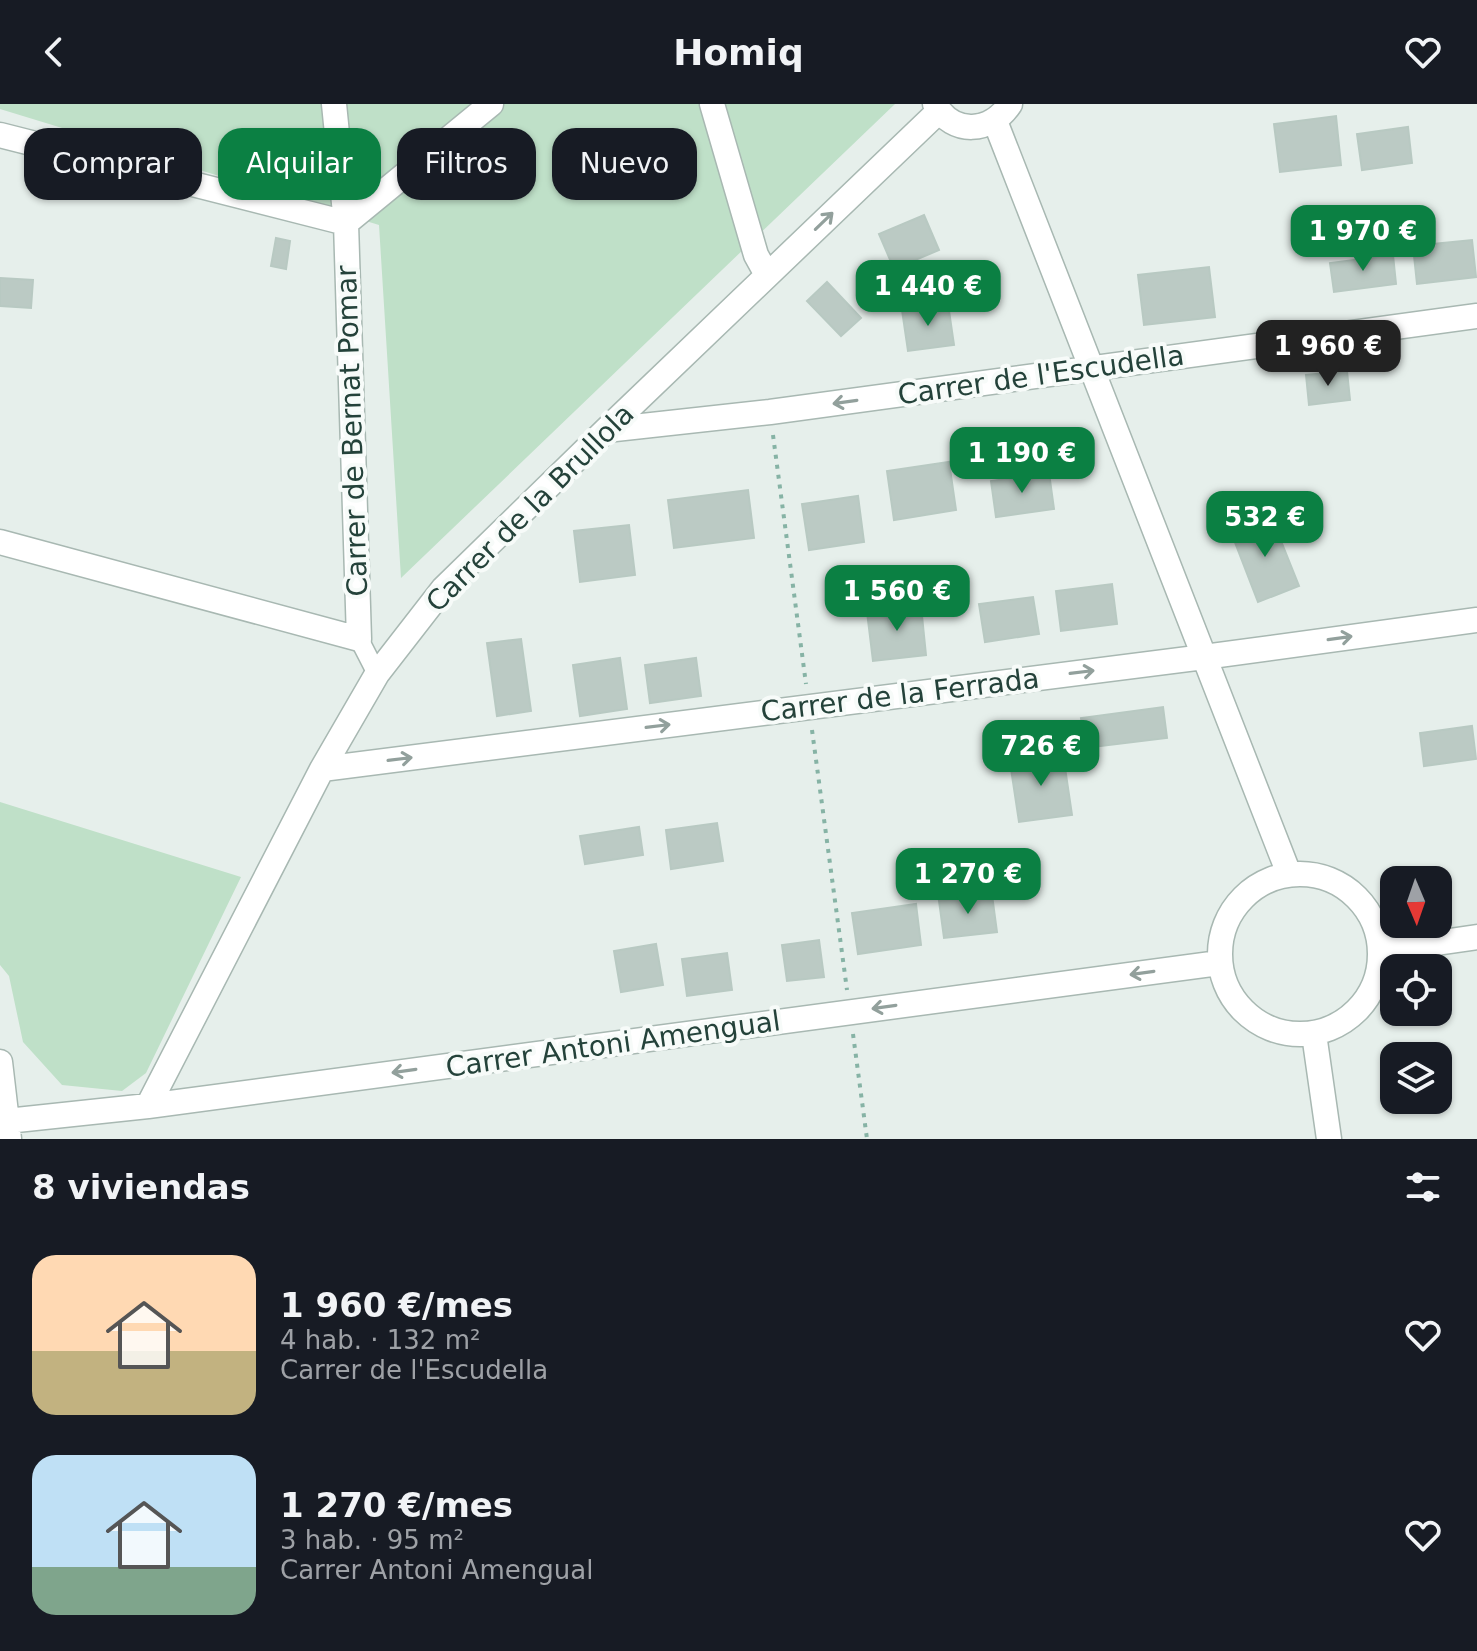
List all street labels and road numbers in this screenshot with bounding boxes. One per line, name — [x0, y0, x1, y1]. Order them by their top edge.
street label: Carrer de Bernat Pomar — [330, 264, 374, 597]
street label: Carrer de l'Escudella — [896, 339, 1186, 411]
street label: Carrer de la Brullola — [419, 397, 641, 619]
street label: Carrer de la Ferrada — [759, 662, 1041, 728]
street label: Carrer Antoni Amengual — [444, 1004, 782, 1084]

